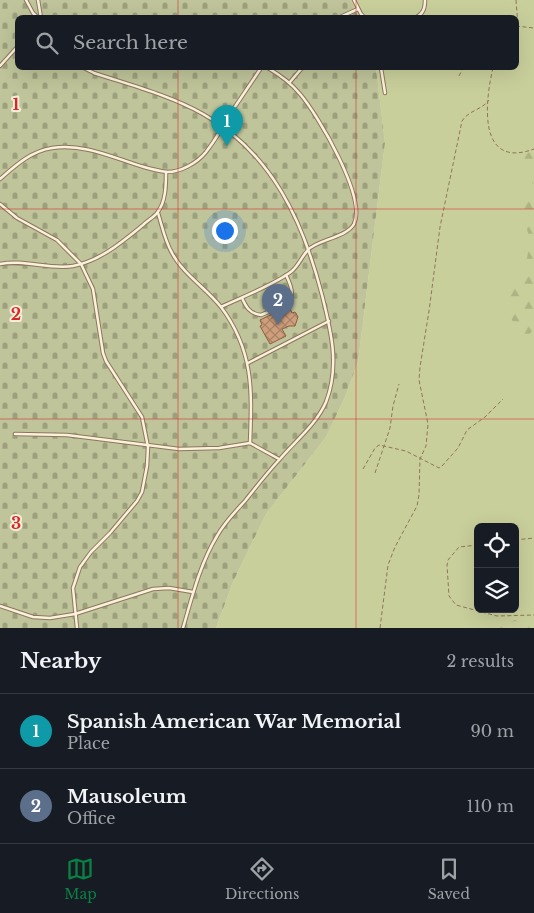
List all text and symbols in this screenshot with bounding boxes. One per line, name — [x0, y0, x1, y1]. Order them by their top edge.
search box — [15, 15, 519, 70]
icon: search — [33, 29, 61, 57]
text: Search here — [73, 31, 188, 54]
text: 1 — [13, 94, 20, 114]
pin: 1 — [211, 105, 243, 146]
your location — [212, 218, 238, 244]
pin: 2 — [262, 284, 294, 325]
text: 2 — [11, 304, 21, 324]
text: 3 — [11, 513, 21, 533]
map controls — [474, 523, 519, 613]
button: locate — [474, 523, 519, 568]
button: layers — [474, 568, 519, 613]
text: Nearby — [20, 648, 101, 674]
text: 2 results — [446, 651, 514, 671]
text: Spanish American War Memorial — [67, 710, 401, 733]
text: 1 — [33, 721, 39, 741]
text: 90 m — [471, 721, 514, 741]
text: Place — [67, 733, 110, 753]
text: Mausoleum — [67, 785, 187, 808]
text: 2 — [31, 796, 41, 816]
text: 110 m — [467, 796, 514, 816]
text: Office — [67, 808, 115, 828]
tab: Map — [64, 855, 97, 903]
tab: Directions — [225, 855, 299, 903]
tab: Saved — [428, 855, 470, 903]

